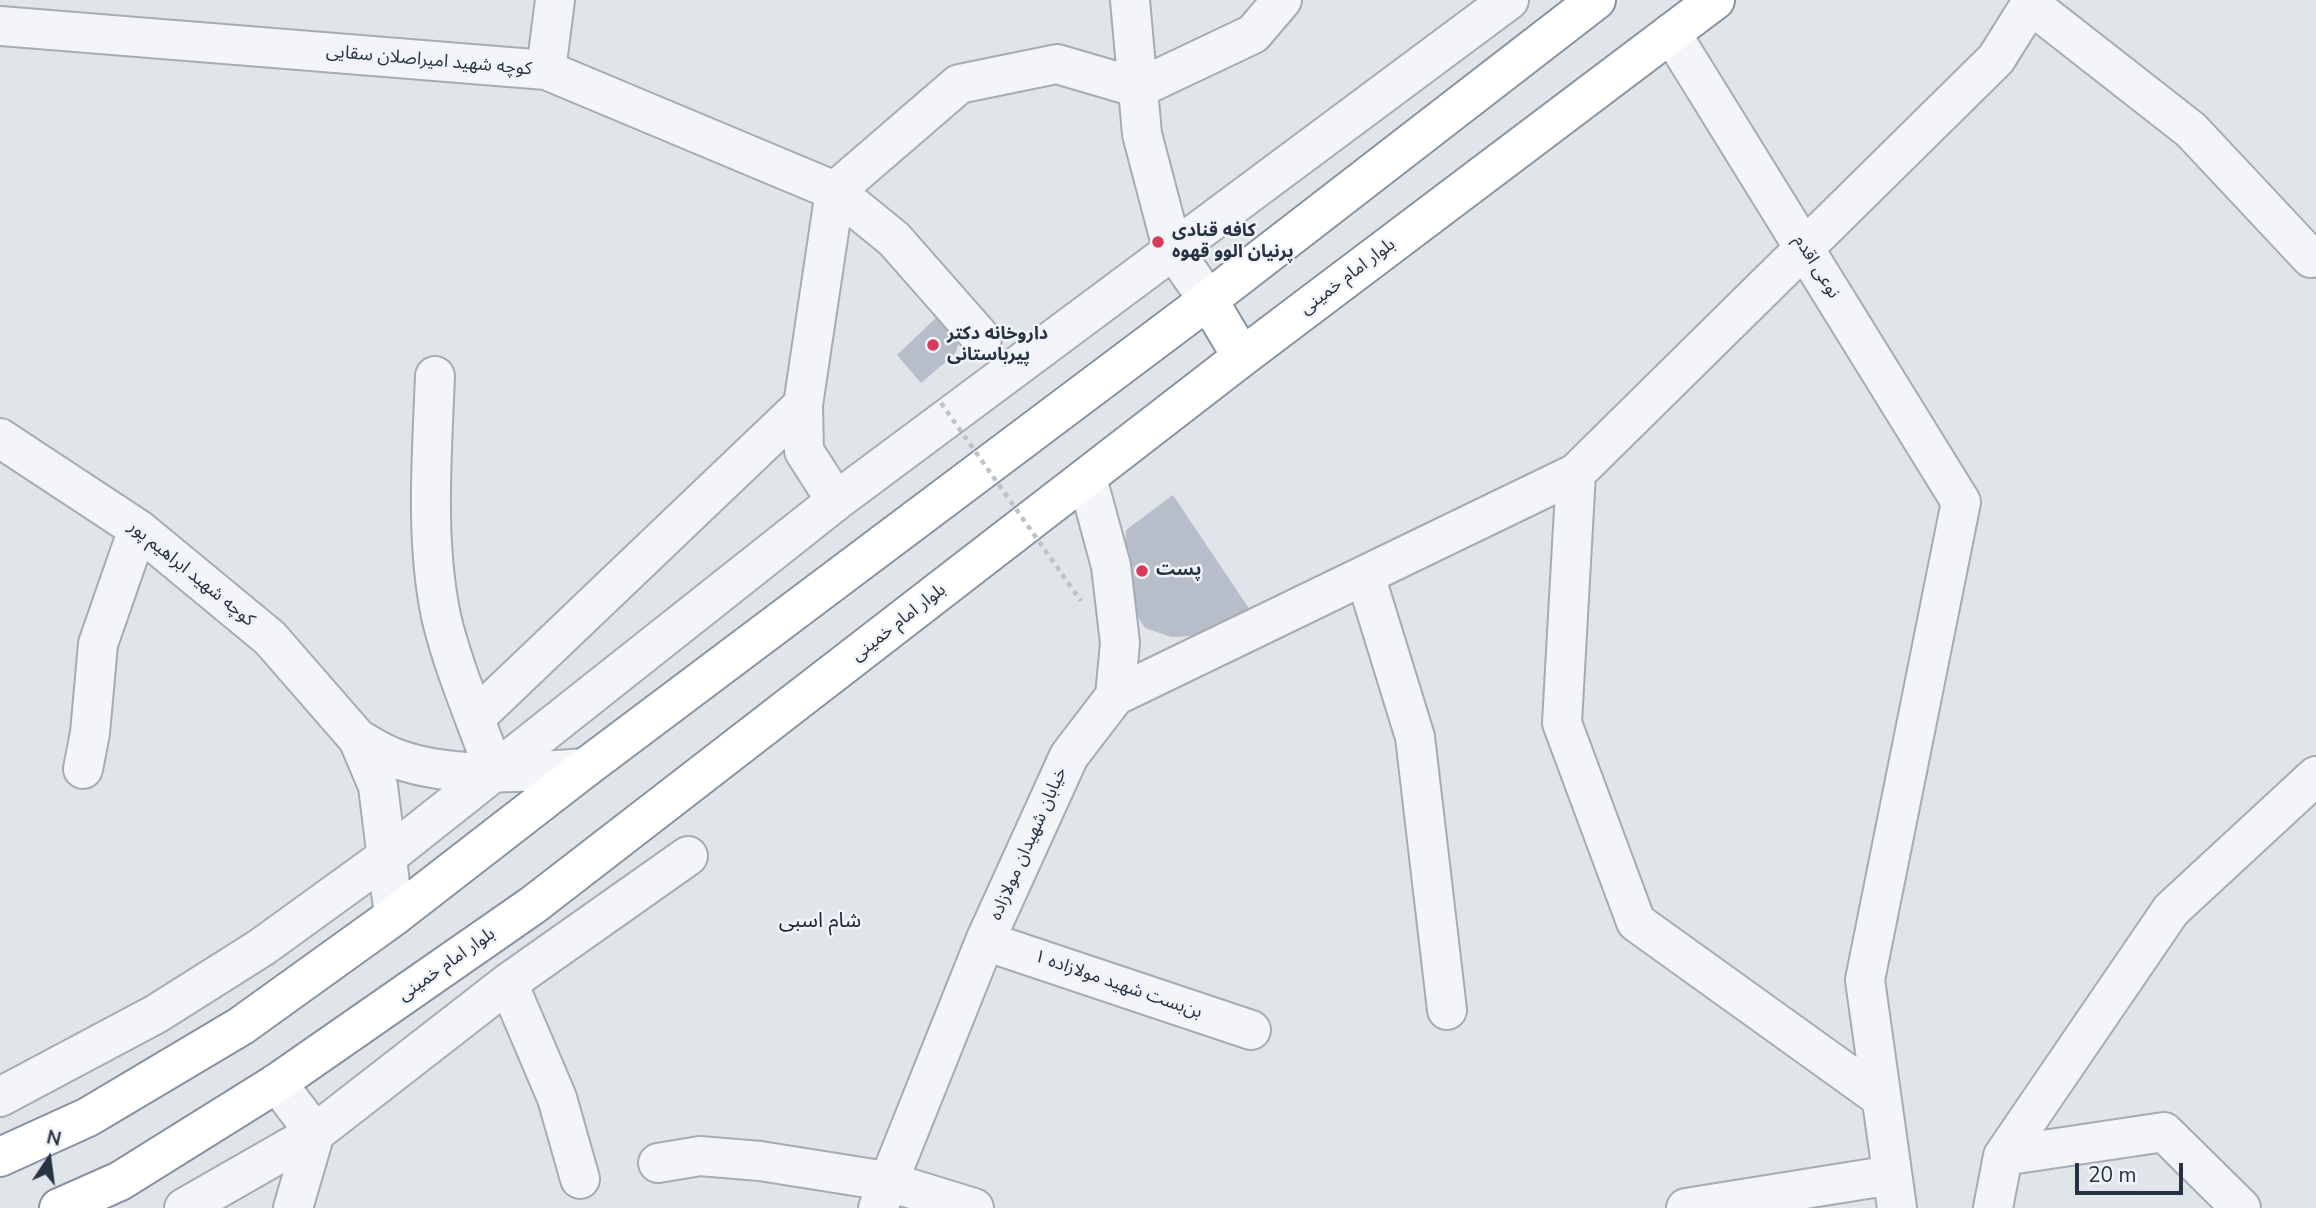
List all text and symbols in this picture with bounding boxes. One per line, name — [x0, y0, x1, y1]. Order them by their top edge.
street label: کوچه شهید امیراصلان سقایی — [325, 41, 533, 81]
place label: کافه قنادی پرنیان الوو قهوه — [1172, 221, 1294, 264]
street label: نوعی اقدم — [1788, 231, 1844, 303]
marker: کافه قنادی پرنیان الوو قهوه — [1150, 234, 1166, 250]
street label: بلوار امام خمینی — [1296, 234, 1400, 320]
place label: داروخانه دکتر پیرباستانی — [947, 324, 1048, 366]
marker: داروخانه دکتر پیرباستانی — [925, 337, 941, 353]
street label: کوچه شهید ابراهیم پور — [123, 516, 259, 632]
place label: پست — [1156, 560, 1201, 582]
marker: پست — [1134, 563, 1150, 579]
street label: بلوار امام خمینی — [848, 579, 950, 667]
street label: خیابان شهیدان مولازاده — [986, 764, 1072, 924]
district label: شام اسبی — [779, 909, 861, 935]
street label: بلوار امام خمینی — [394, 924, 500, 1006]
street label: بن‌بست شهید مولازاده ۱ — [1031, 946, 1205, 1024]
north arrow — [14, 1124, 84, 1194]
text: N — [44, 1124, 64, 1153]
scale bar — [2078, 1148, 2186, 1192]
text: 20 m — [2088, 1161, 2137, 1189]

